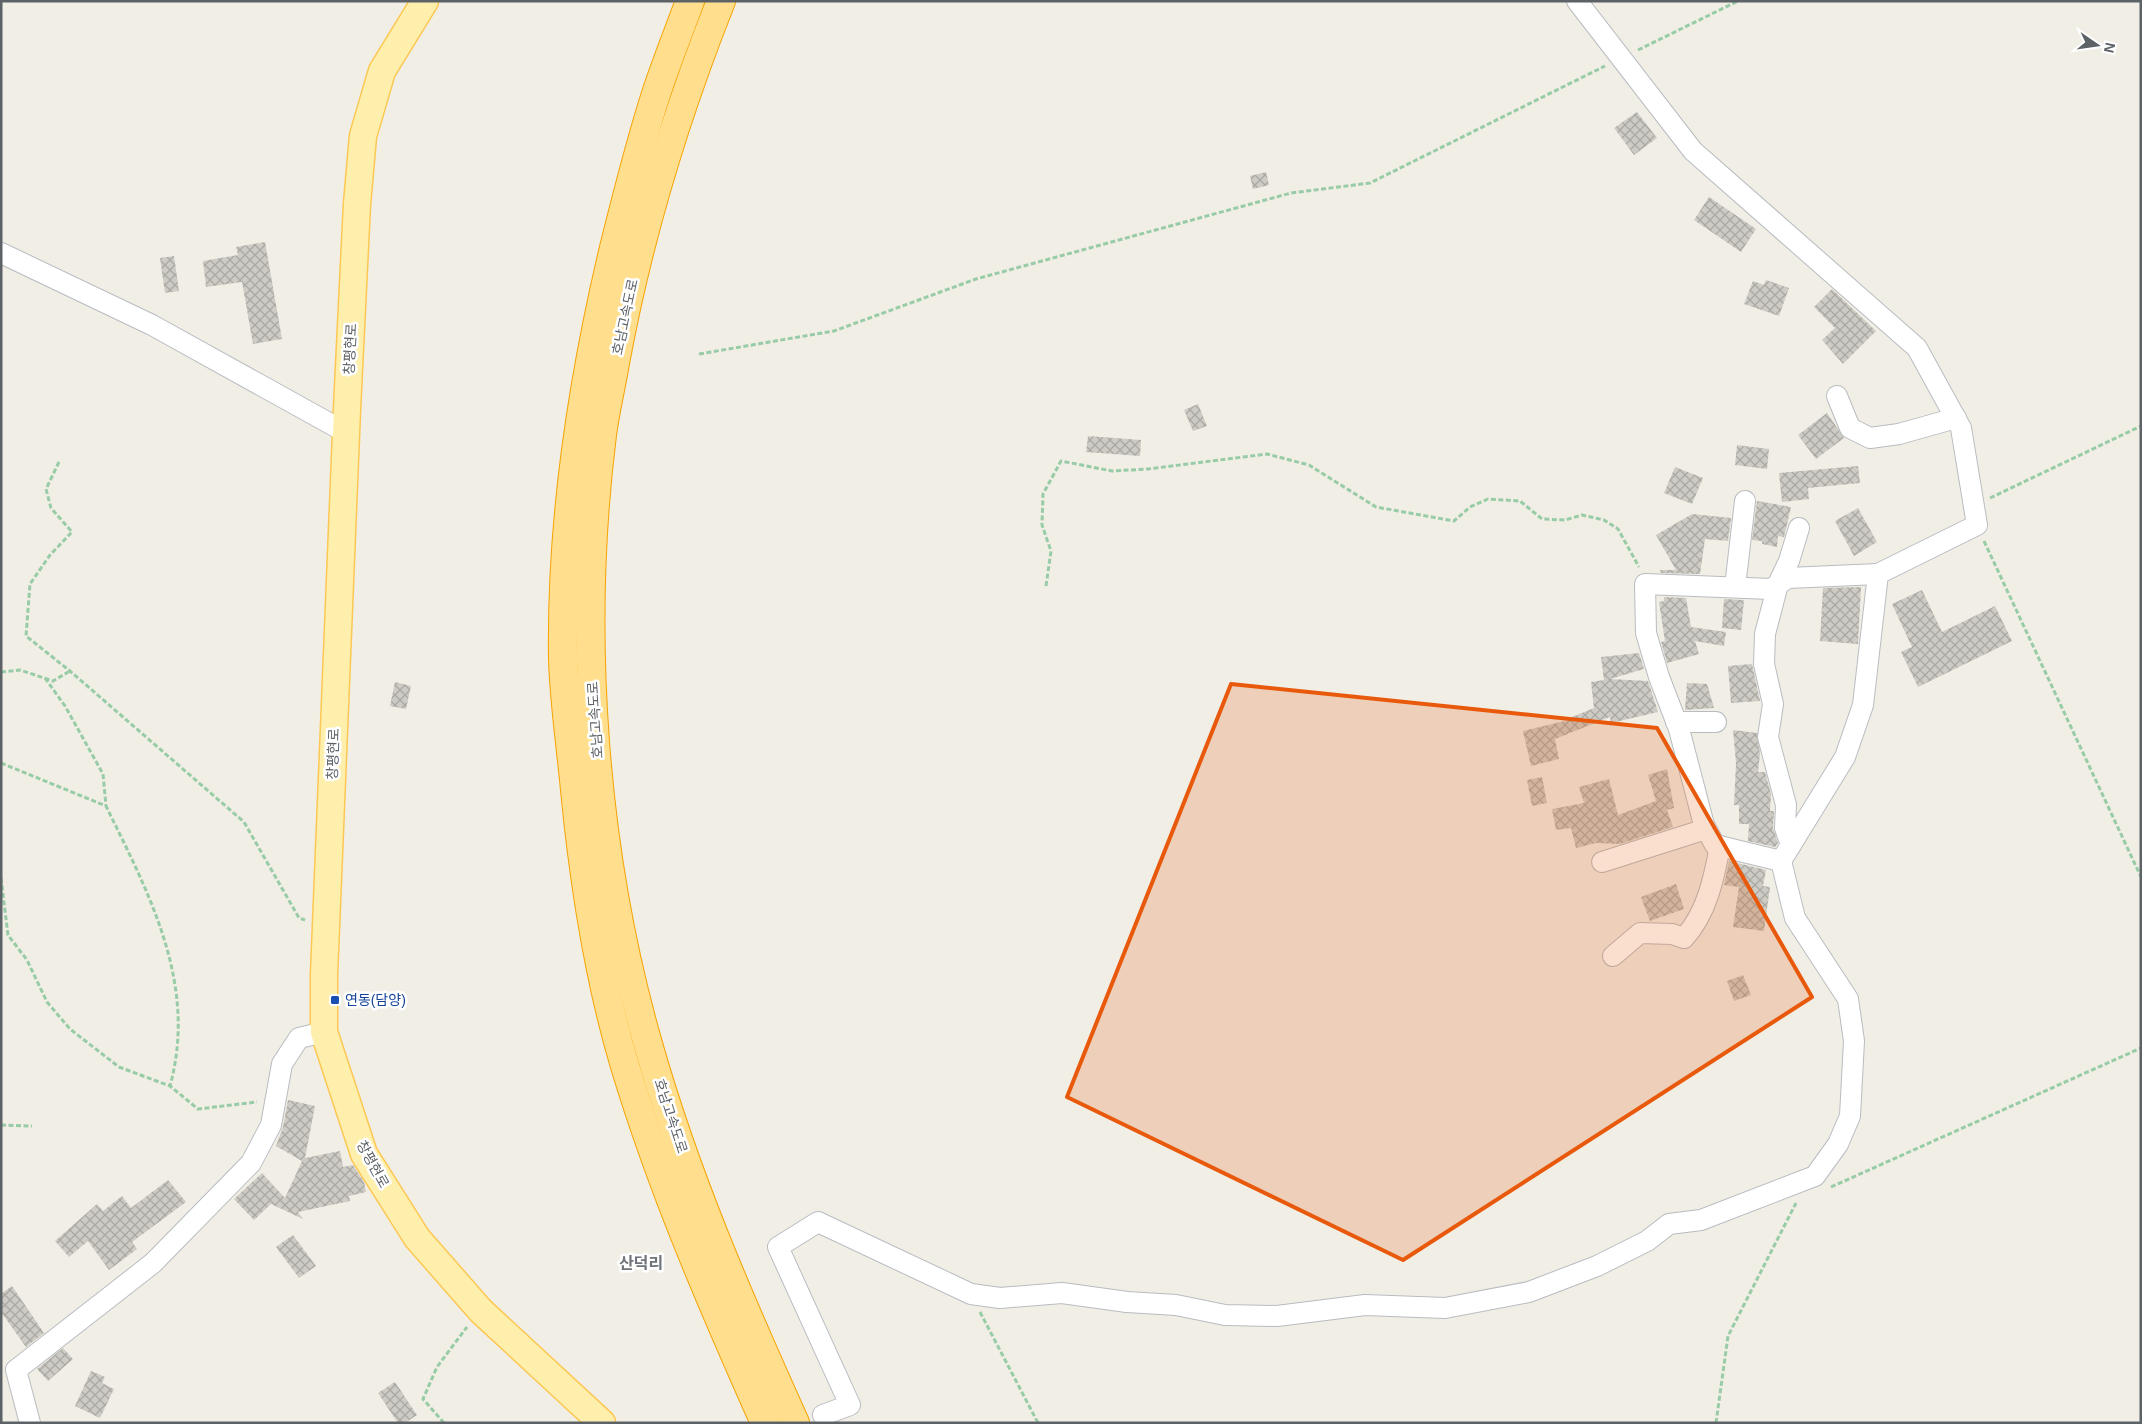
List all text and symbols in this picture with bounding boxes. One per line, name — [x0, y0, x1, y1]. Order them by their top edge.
north arrow — [2072, 20, 2122, 70]
text: N — [2101, 41, 2119, 55]
street label: 호남고속도로 — [609, 277, 641, 356]
street label: 창평현로 — [341, 323, 359, 375]
street label: 호남고속도로 — [584, 681, 606, 759]
street label: 창평현로 — [324, 728, 342, 780]
place label: 연동(담양) — [345, 992, 406, 1008]
marker: 연동(담양) — [329, 994, 341, 1006]
street label: 호남고속도로 — [651, 1077, 691, 1155]
street label: 창평현로 — [354, 1138, 393, 1191]
district label: 산덕리 — [619, 1255, 663, 1272]

